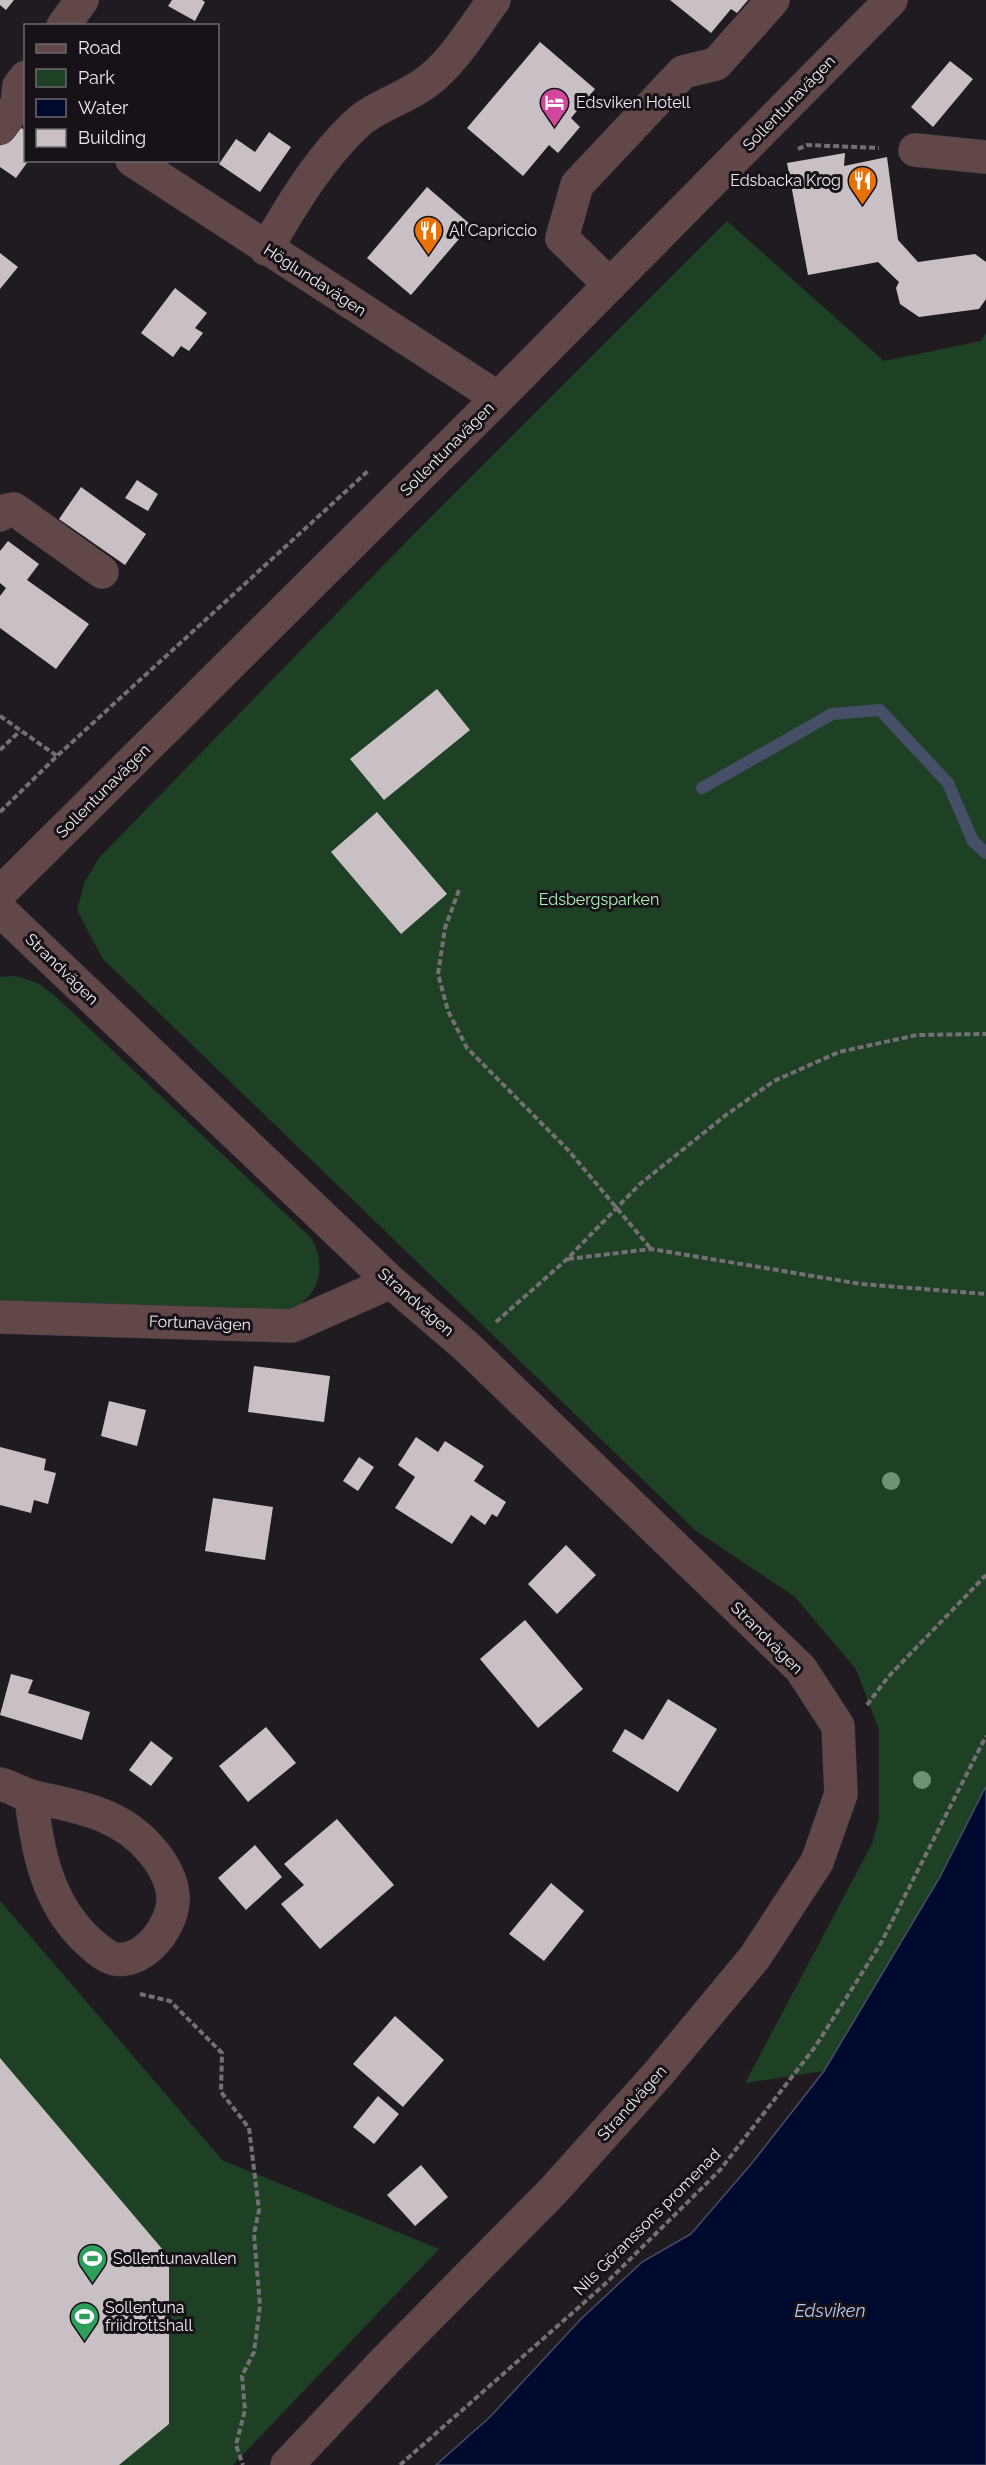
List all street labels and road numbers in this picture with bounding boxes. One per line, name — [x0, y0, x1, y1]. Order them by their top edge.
street label: Sollentunavägen — [739, 51, 839, 155]
street label: Höglundavägen — [260, 240, 370, 320]
street label: Sollentunavägen — [396, 398, 498, 500]
street label: Sollentunavägen — [52, 740, 154, 842]
street label: Strandvägen — [22, 929, 102, 1009]
street label: Strandvägen — [374, 1264, 458, 1340]
street label: Fortunavägen — [149, 1312, 251, 1334]
street label: Strandvägen — [727, 1598, 807, 1678]
street label: Strandvägen — [593, 2062, 671, 2144]
street label: Nils Göranssons promenad — [570, 2145, 724, 2299]

